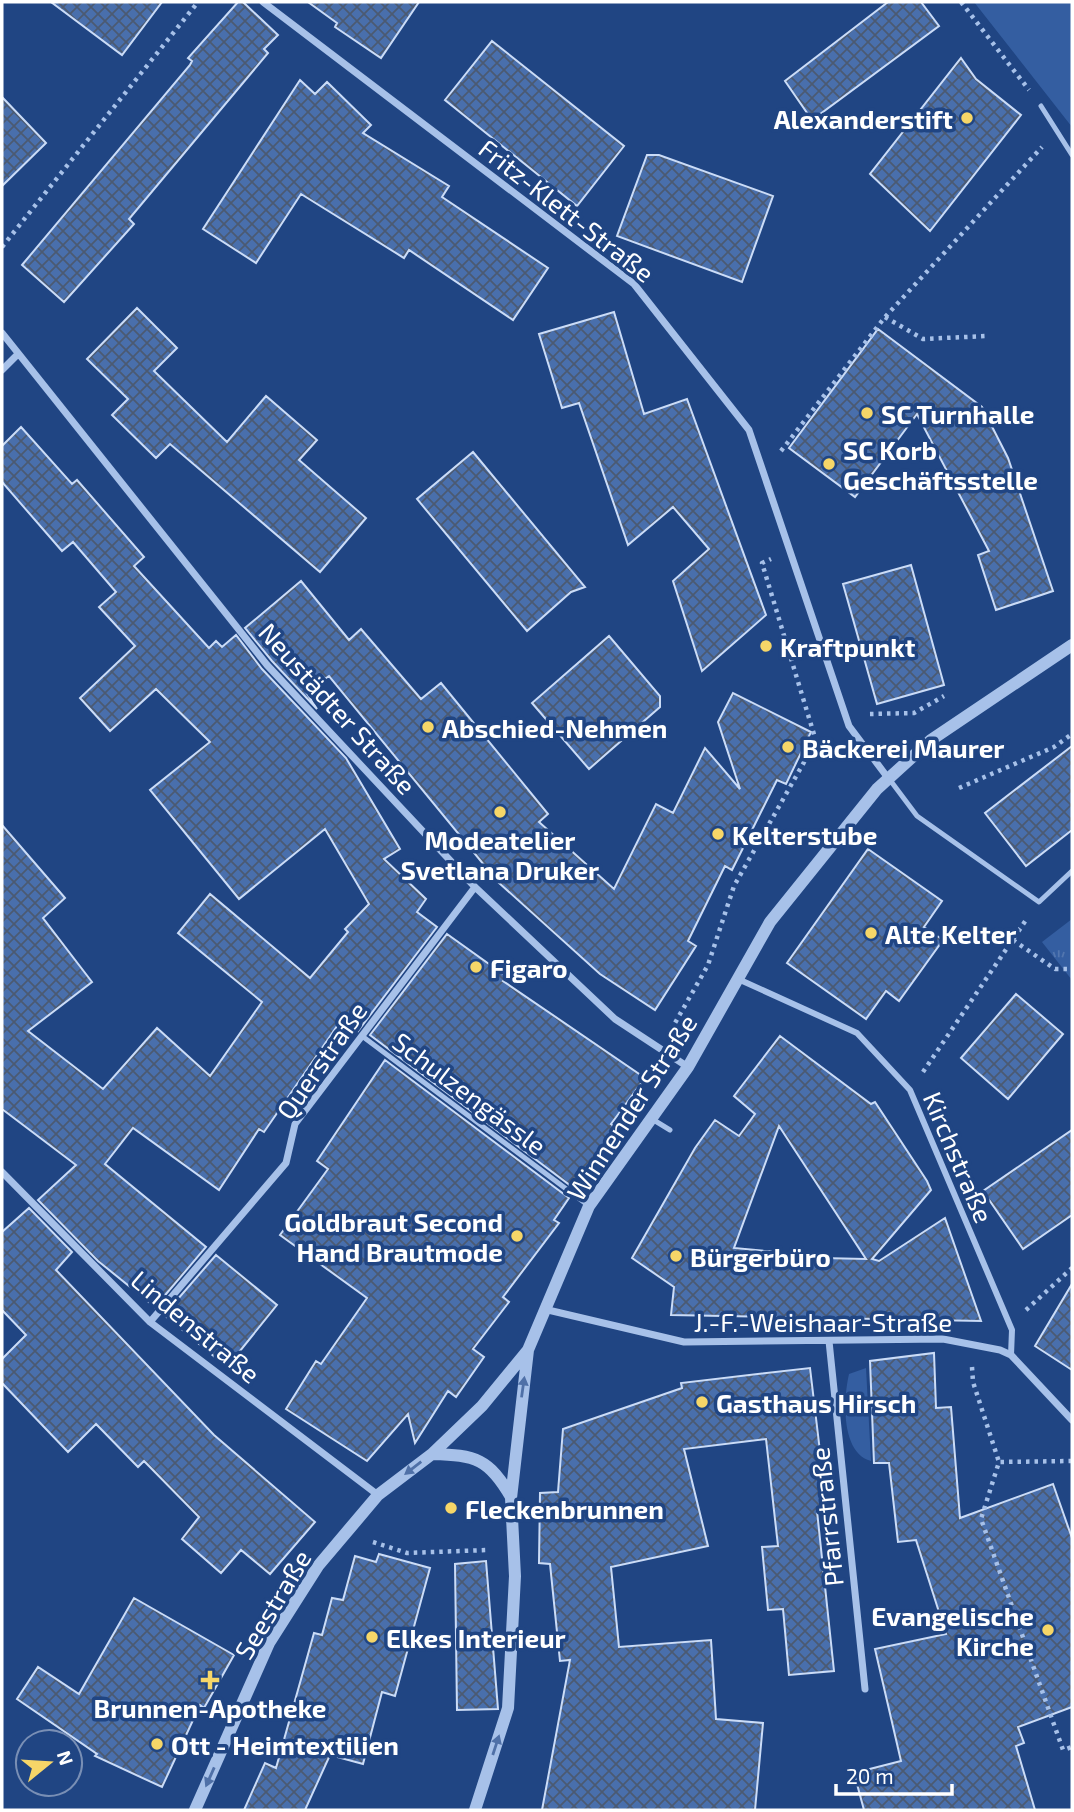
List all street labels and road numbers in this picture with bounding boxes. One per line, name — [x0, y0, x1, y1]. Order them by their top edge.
street label: Fritz-Klett-Straße — [473, 132, 661, 288]
street label: Neustädter Straße — [253, 616, 423, 800]
street label: Querstraße — [269, 995, 373, 1125]
street label: Winnender Straße — [559, 1008, 703, 1206]
street label: Schulzengässle — [387, 1025, 553, 1161]
street label: Kirchstraße — [918, 1087, 1000, 1227]
street label: Lindenstraße — [125, 1263, 267, 1389]
street label: J.-F.-Weishaar-Straße — [694, 1306, 952, 1337]
street label: Pfarrstraße — [803, 1446, 849, 1588]
street label: Seestraße — [227, 1544, 317, 1664]

